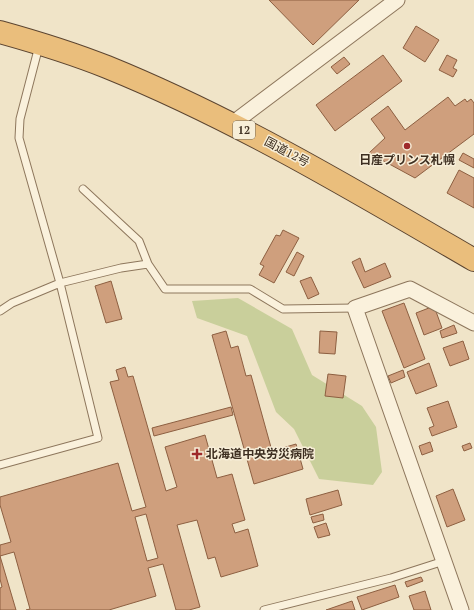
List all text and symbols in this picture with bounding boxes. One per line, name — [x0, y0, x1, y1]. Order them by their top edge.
road number: 12 — [233, 121, 255, 139]
street label: 国道12号 — [262, 133, 312, 170]
marker: 日産プリンス札幌 — [402, 141, 412, 151]
place label: 日産プリンス札幌 — [359, 152, 455, 167]
place label: 北海道中央労災病院 — [206, 446, 314, 461]
marker: 北海道中央労災病院 — [191, 448, 203, 460]

